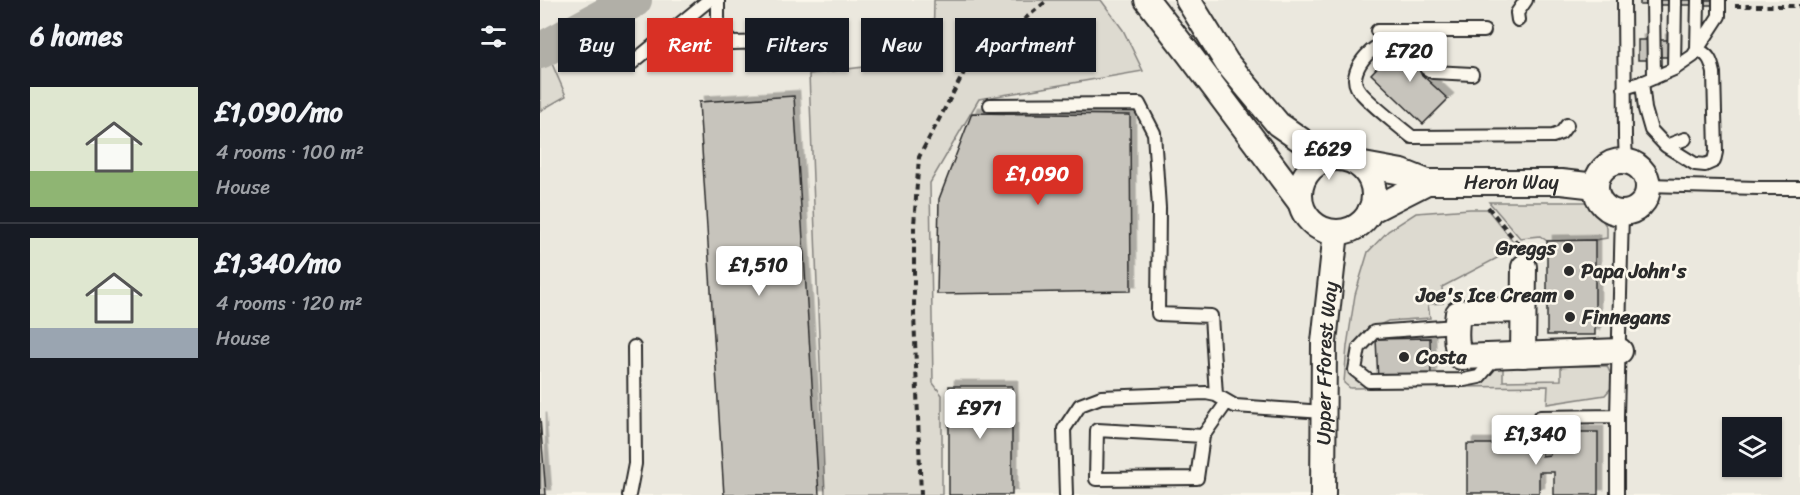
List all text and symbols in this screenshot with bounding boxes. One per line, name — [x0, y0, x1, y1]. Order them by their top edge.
text: 6 homes — [30, 13, 122, 59]
chip: Buy — [558, 18, 635, 72]
chip: Rent — [647, 18, 733, 72]
chip: Filters — [745, 18, 849, 72]
chip: New — [861, 18, 943, 72]
chip: Apartment — [955, 18, 1096, 72]
icon: filters — [477, 20, 510, 53]
pin: £720 — [1374, 32, 1446, 83]
text: £720 — [1387, 34, 1433, 69]
text: £1,090/mo — [216, 89, 343, 135]
icon: home — [78, 111, 150, 183]
pin: £629 — [1293, 130, 1365, 181]
text: £629 — [1306, 132, 1352, 167]
text: 4 rooms · 100 m² — [216, 135, 364, 170]
pin: £1,090 — [989, 155, 1087, 206]
text: £1,090 — [1007, 157, 1069, 192]
street label: Heron Way — [1464, 165, 1560, 200]
text: House — [216, 170, 270, 205]
place label: Greggs — [1495, 231, 1557, 266]
text: £1,340/mo — [216, 240, 341, 286]
marker: Greggs — [1561, 241, 1575, 255]
pin: £1,510 — [710, 246, 808, 297]
text: £1,510 — [730, 248, 788, 283]
place label: Papa John's — [1581, 254, 1687, 289]
icon: home — [78, 262, 150, 334]
marker: Papa John's — [1562, 264, 1576, 278]
place label: Joe's Ice Cream — [1415, 278, 1558, 313]
street label: Upper Fforest Way — [1306, 279, 1348, 445]
text: 4 rooms · 120 m² — [216, 286, 363, 321]
marker: Joe's Ice Cream — [1562, 288, 1576, 302]
place label: Finnegans — [1581, 300, 1671, 335]
marker: Finnegans — [1563, 310, 1577, 324]
text: House — [216, 321, 270, 356]
place label: Costa — [1415, 340, 1468, 375]
marker: Costa — [1397, 350, 1411, 364]
pin: £971 — [944, 389, 1016, 440]
text: £971 — [959, 391, 1001, 426]
pin: £1,340 — [1487, 415, 1585, 466]
text: £1,340 — [1506, 417, 1566, 452]
map controls — [1722, 417, 1782, 477]
button: layers — [1722, 417, 1782, 477]

